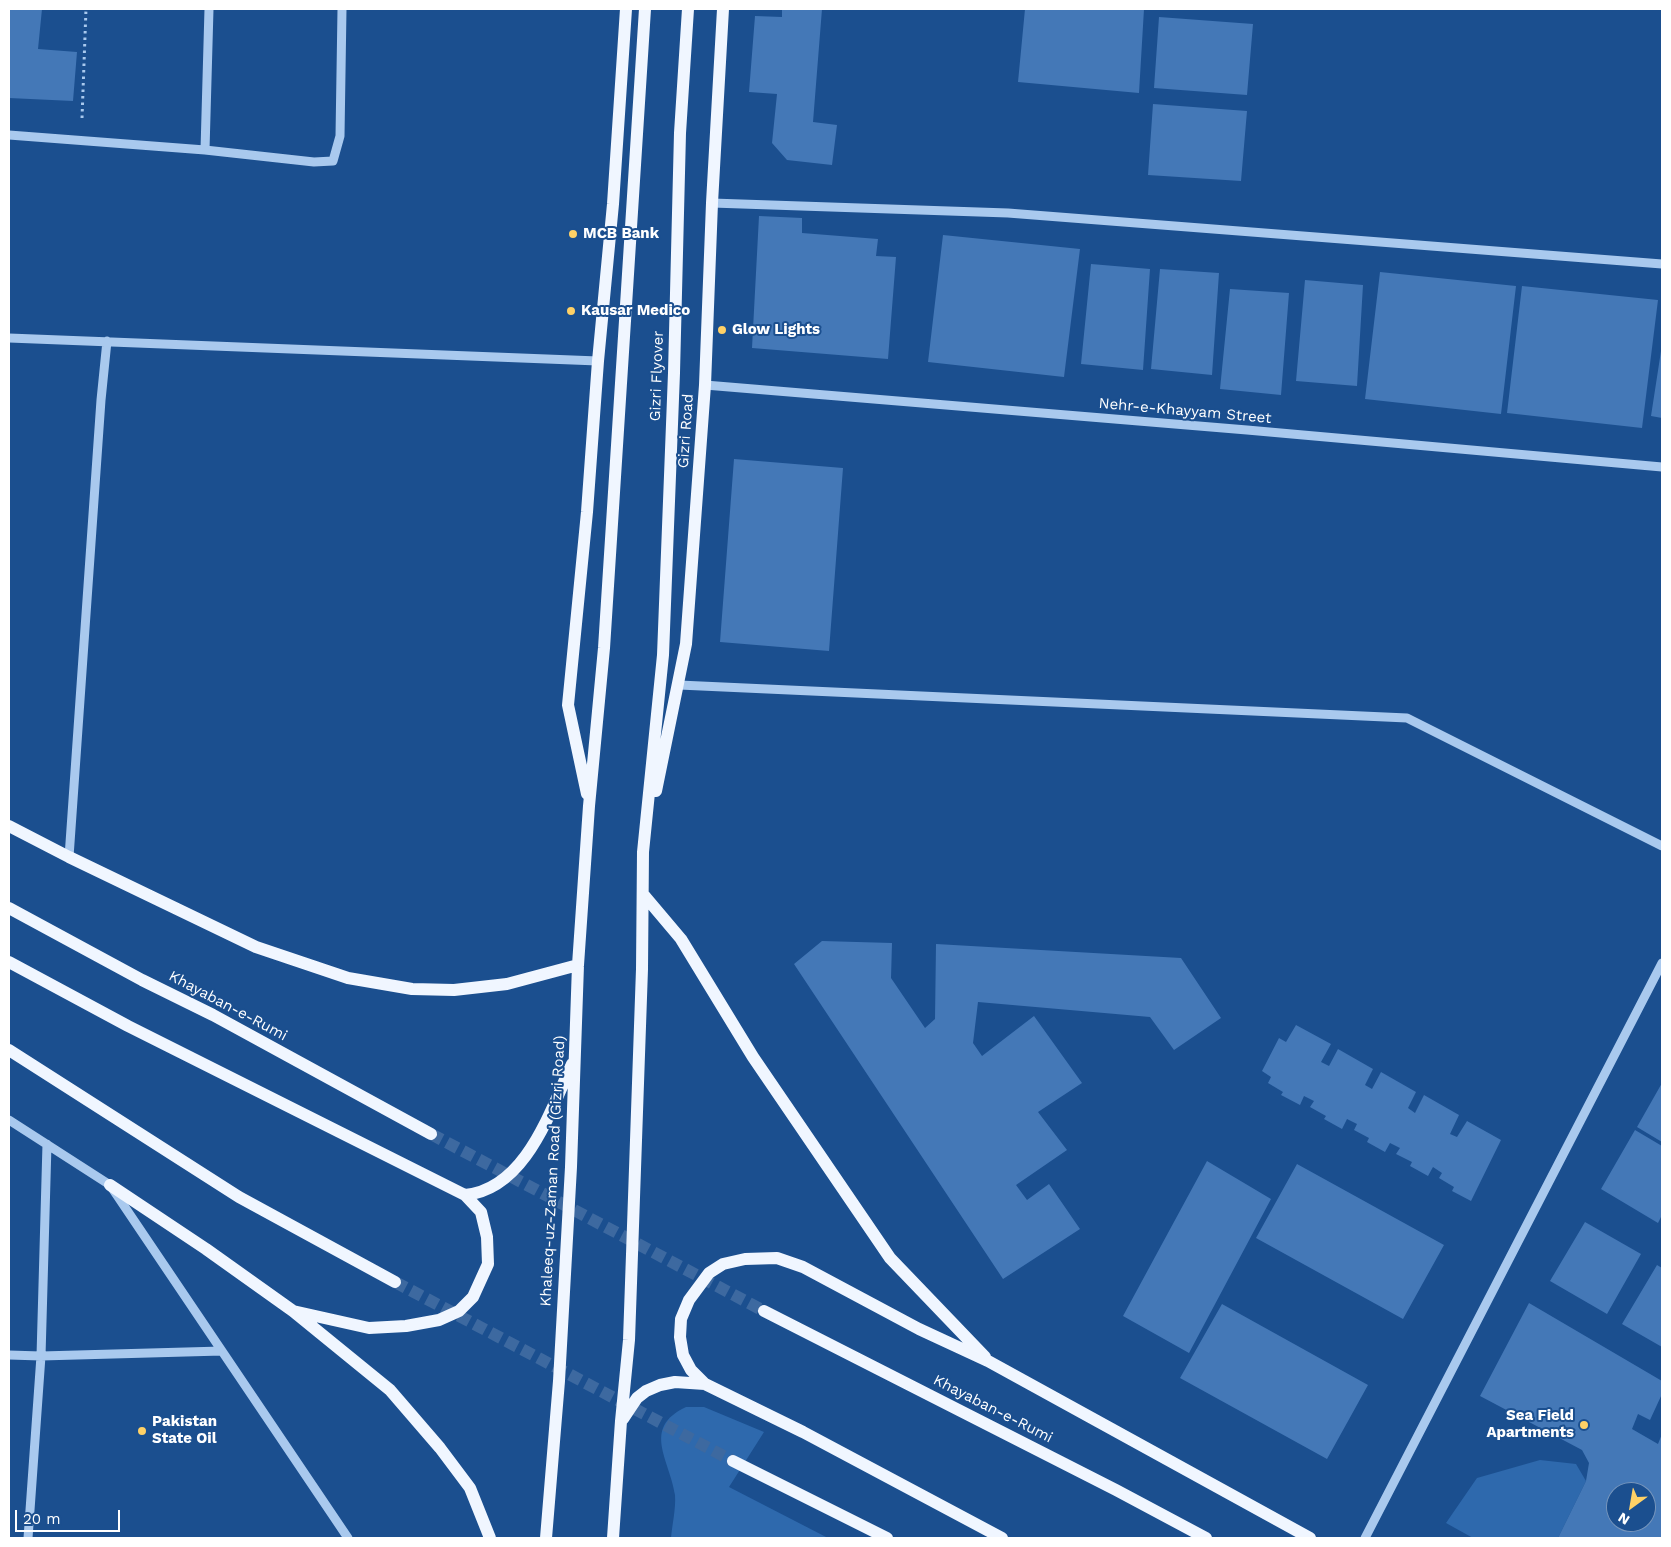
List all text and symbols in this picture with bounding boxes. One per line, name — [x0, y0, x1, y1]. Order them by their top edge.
place label: MCB Bank — [583, 225, 659, 243]
marker: MCB Bank — [567, 228, 579, 240]
place label: Kausar Medico — [581, 302, 690, 320]
marker: Kausar Medico — [565, 305, 577, 317]
place label: Glow Lights — [732, 321, 820, 339]
marker: Glow Lights — [716, 324, 728, 336]
street label: Gizri Flyover — [646, 330, 668, 422]
street label: Gizri Road — [674, 393, 698, 469]
street label: Nehr-e-Khayyam Street — [1098, 394, 1272, 428]
street label: Khayaban-e-Rumi — [166, 967, 290, 1045]
street label: Khaleeq-uz-Zaman Road (Gizri Road) — [537, 1035, 569, 1307]
street label: Khayaban-e-Rumi — [930, 1371, 1056, 1447]
place label: Sea Field Apartments — [1486, 1407, 1574, 1442]
place label: Pakistan State Oil — [152, 1413, 217, 1448]
marker: Sea Field Apartments — [1578, 1419, 1590, 1431]
marker: Pakistan State Oil — [136, 1425, 148, 1437]
north arrow — [1606, 1482, 1656, 1532]
scale bar — [18, 1500, 122, 1532]
text: N — [1615, 1509, 1632, 1528]
text: 20 m — [23, 1510, 61, 1528]

